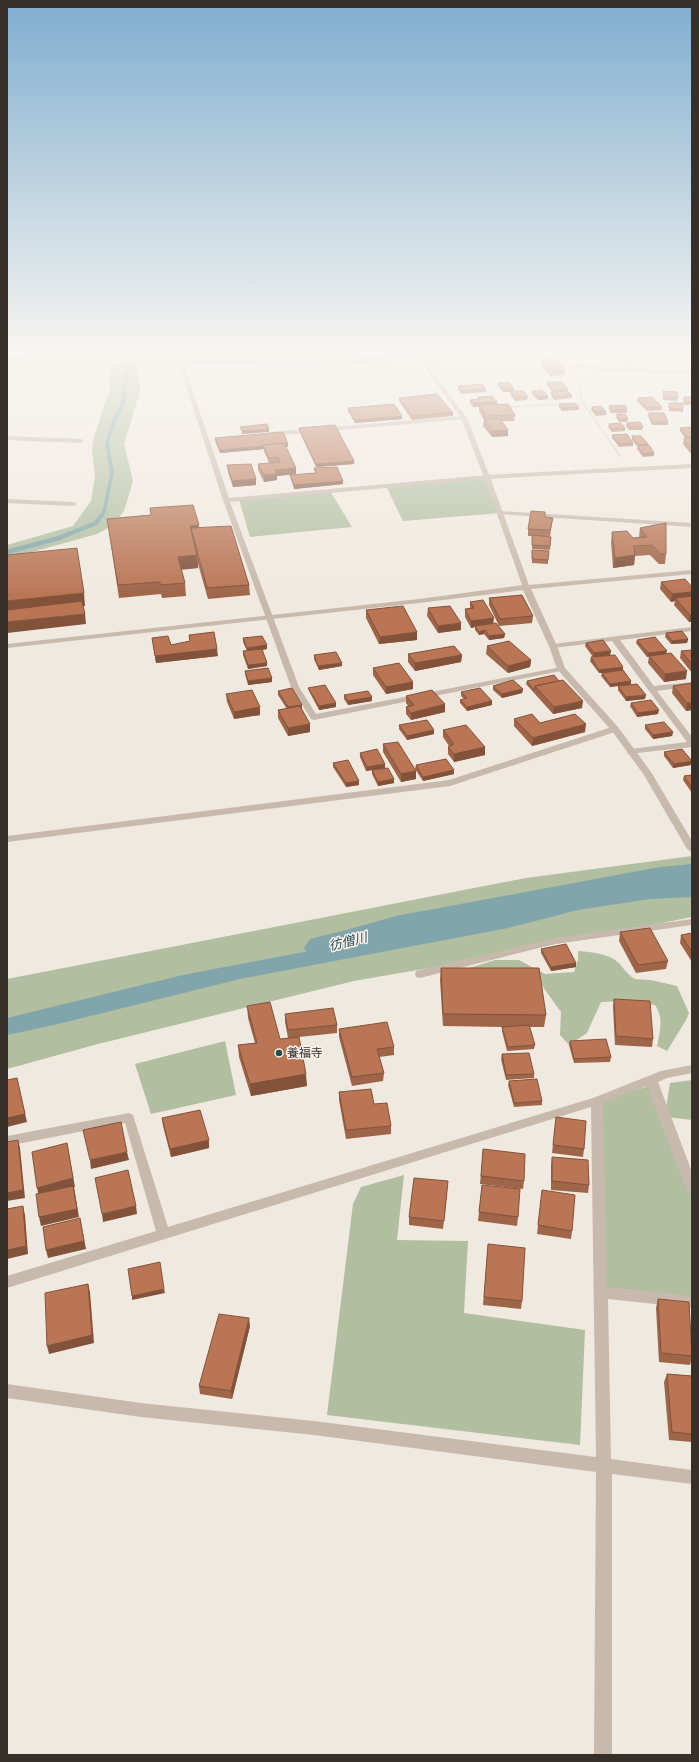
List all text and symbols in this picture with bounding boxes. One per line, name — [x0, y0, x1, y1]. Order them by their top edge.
water label: 彷僧川 — [327, 929, 371, 954]
place label: 養福寺 — [287, 1046, 323, 1061]
marker: 養福寺 — [274, 1048, 284, 1058]

